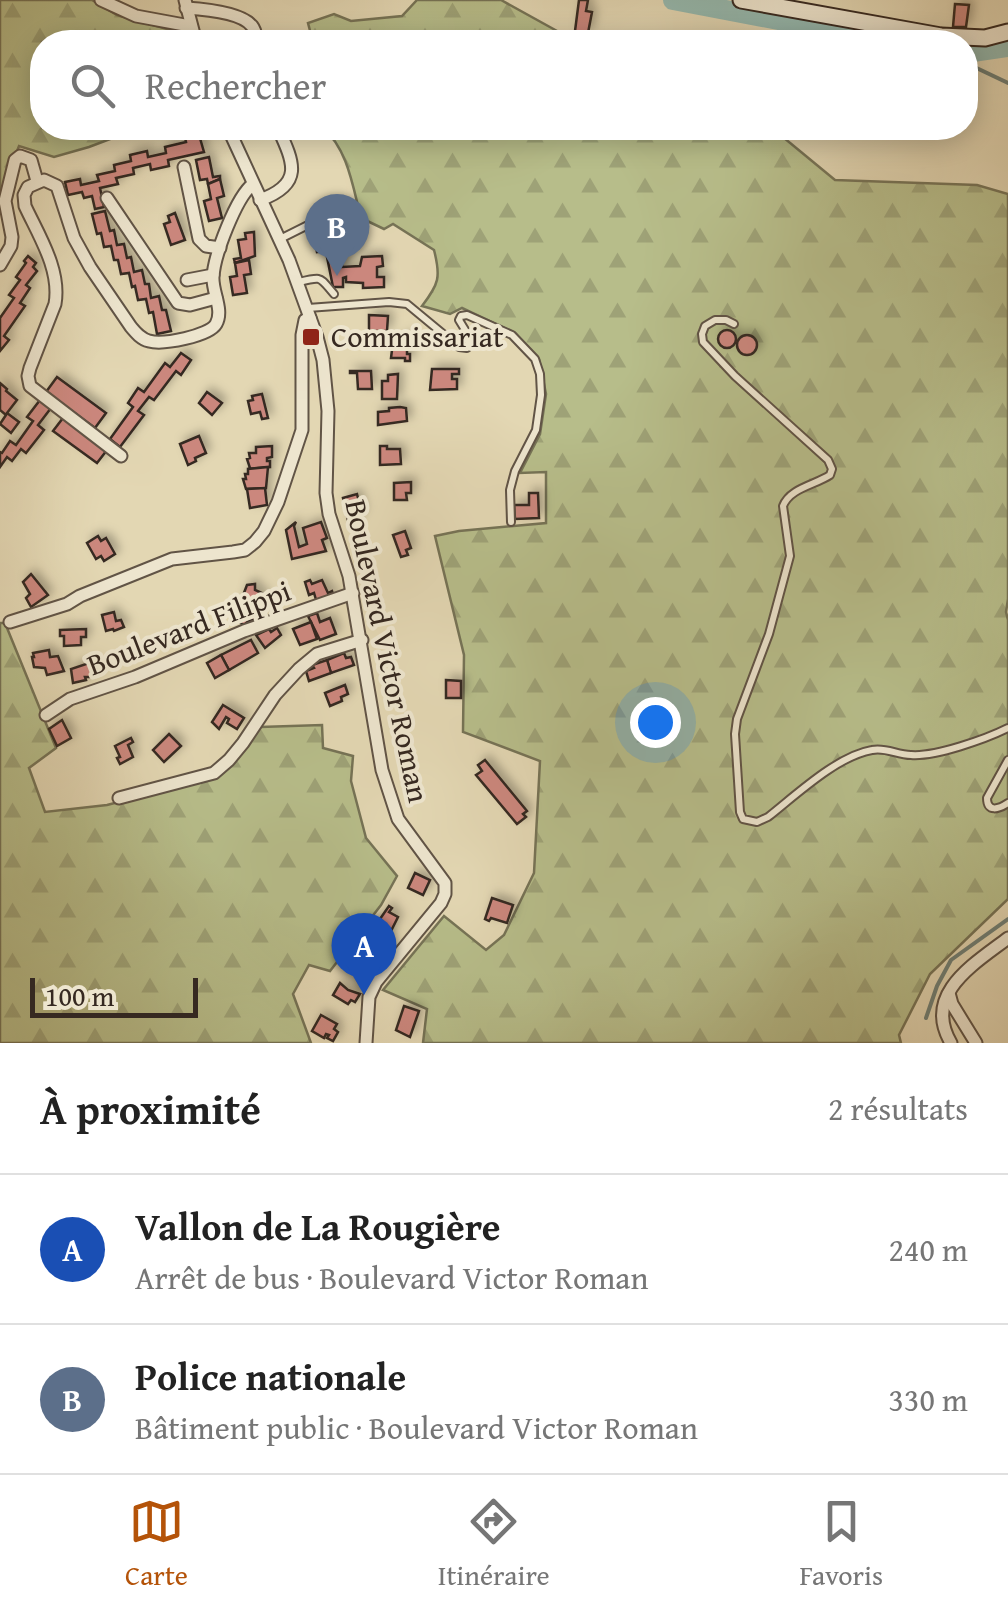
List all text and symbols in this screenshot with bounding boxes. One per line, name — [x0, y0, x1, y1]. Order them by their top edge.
search box — [30, 30, 978, 140]
text: Rechercher — [145, 57, 326, 113]
icon: search — [65, 58, 120, 113]
pin: B — [304, 194, 370, 276]
place label: Commissariat — [331, 314, 504, 358]
marker: Commissariat — [300, 326, 322, 348]
street label: Boulevard Victor Roman — [334, 495, 442, 806]
street label: Boulevard Filippi — [80, 568, 297, 686]
your location — [630, 697, 681, 748]
pin: A — [332, 912, 396, 995]
scale bar — [30, 973, 198, 1018]
text: 100 m — [45, 975, 114, 1016]
text: À proximité — [40, 1078, 261, 1139]
text: 2 résultats — [828, 1085, 968, 1132]
text: Vallon de La Rougière — [135, 1198, 500, 1254]
text: A — [62, 1226, 83, 1273]
text: 240 m — [889, 1226, 968, 1273]
text: Arrêt de bus · Boulevard Victor Roman — [135, 1254, 648, 1301]
text: Police nationale — [135, 1348, 406, 1404]
text: B — [63, 1376, 82, 1423]
text: 330 m — [889, 1376, 968, 1423]
text: Bâtiment public · Boulevard Victor Roman — [135, 1404, 698, 1451]
tab: Carte — [125, 1494, 188, 1595]
tab: Itinéraire — [438, 1494, 550, 1595]
tab: Favoris — [800, 1494, 883, 1595]

